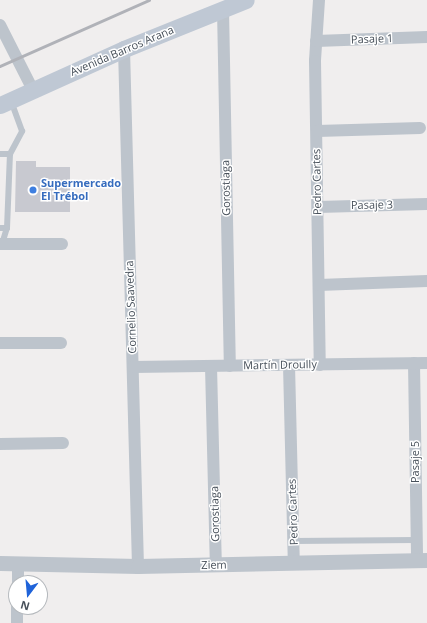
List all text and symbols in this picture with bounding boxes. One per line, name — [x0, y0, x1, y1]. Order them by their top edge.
street label: Avenida Barros Arana — [68, 23, 176, 79]
street label: Pasaje 1 — [351, 32, 393, 46]
street label: Pedro Cartes — [310, 149, 324, 215]
street label: Gorostiaga — [219, 160, 233, 216]
place label: Supermercado El Trébol — [41, 177, 121, 203]
marker: Supermercado El Trébol — [28, 185, 38, 195]
street label: Pasaje 3 — [351, 198, 393, 212]
street label: Cornelio Saavedra — [123, 260, 139, 354]
street label: Martín Droully — [243, 358, 317, 372]
street label: Pasaje 5 — [408, 441, 422, 483]
street label: Pedro Cartes — [285, 479, 301, 545]
street label: Gorostiaga — [208, 486, 222, 542]
street label: Ziem — [201, 558, 227, 572]
north arrow — [8, 575, 48, 615]
text: N — [18, 598, 31, 615]

